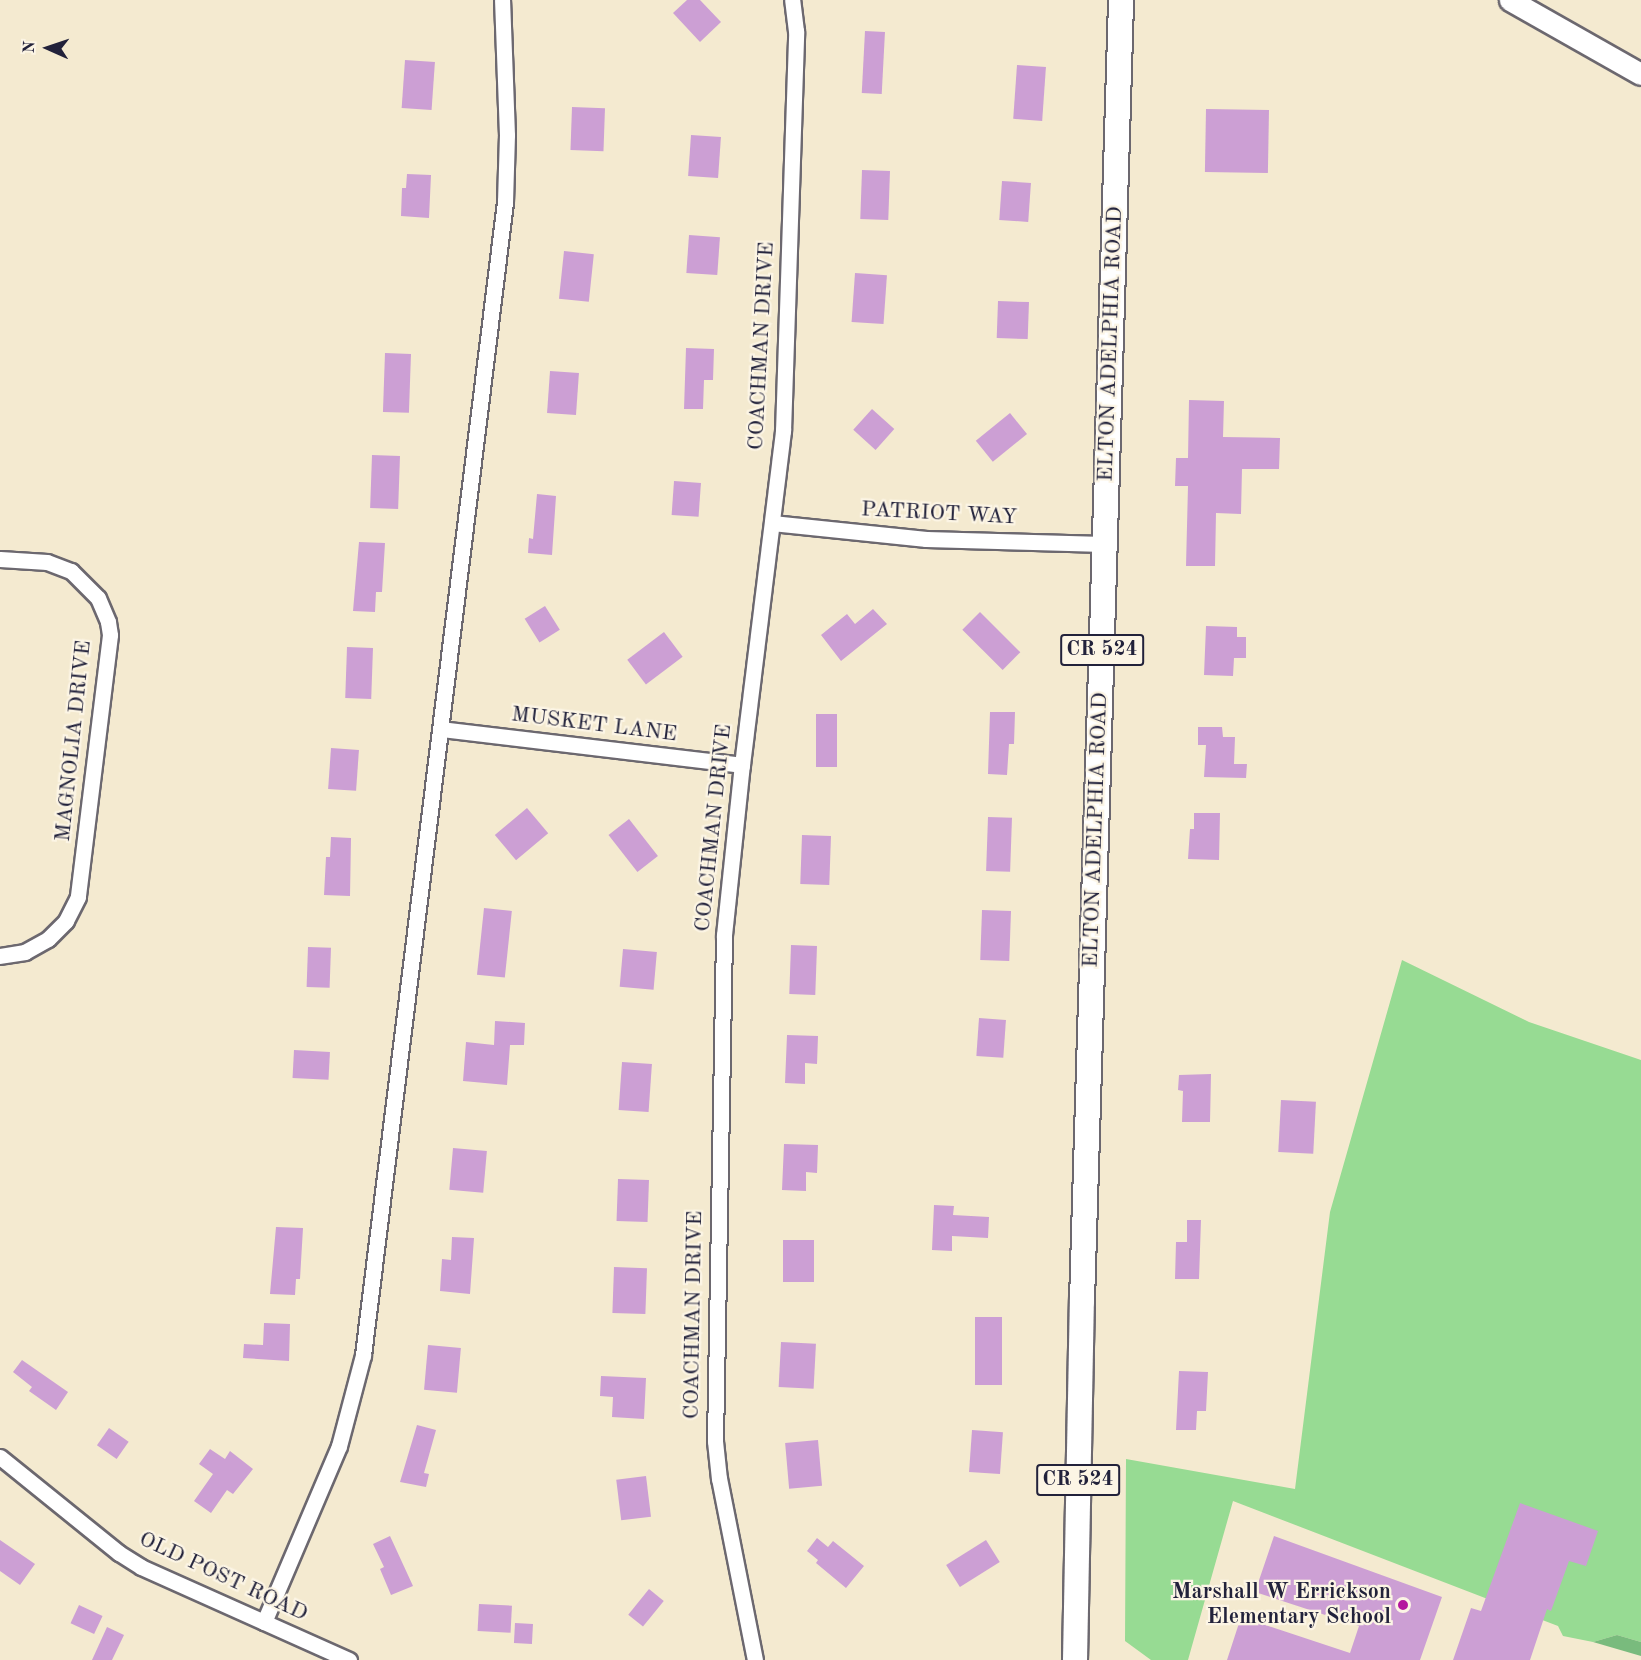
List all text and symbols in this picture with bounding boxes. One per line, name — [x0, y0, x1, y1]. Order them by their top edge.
north arrow — [18, 18, 78, 78]
text: N — [22, 41, 38, 54]
street label: ELTON ADELPHIA ROAD — [1093, 206, 1129, 482]
street label: COACHMAN DRIVE — [743, 241, 781, 451]
street label: PATRIOT WAY — [860, 497, 1018, 531]
road number: CR 524 — [1060, 632, 1144, 668]
street label: MAGNOLIA DRIVE — [50, 639, 98, 843]
street label: ELTON ADELPHIA ROAD — [1078, 692, 1114, 968]
street label: MUSKET LANE — [510, 702, 678, 748]
street label: COACHMAN DRIVE — [690, 723, 738, 933]
street label: COACHMAN DRIVE — [679, 1210, 709, 1420]
road number: CR 524 — [1036, 1462, 1120, 1498]
street label: OLD POST ROAD — [134, 1526, 312, 1628]
place label: Marshall W Errickson Elementary School — [1172, 1579, 1391, 1630]
marker: Marshall W Errickson Elementary School — [1396, 1598, 1410, 1612]

